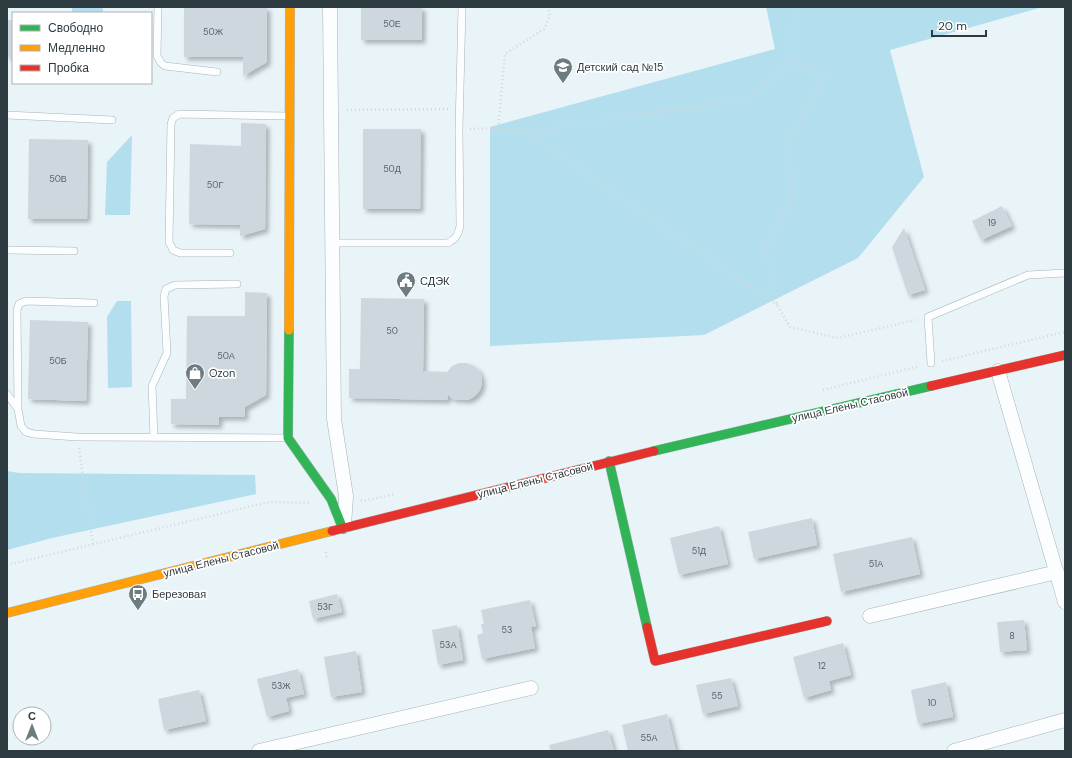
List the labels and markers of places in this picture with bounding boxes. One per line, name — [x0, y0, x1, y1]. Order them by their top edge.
school or university icon: Детский сад №15 — [552, 56, 574, 84]
place label: Детский сад №15 — [577, 60, 664, 74]
public building icon: СДЭК — [395, 270, 417, 298]
place label: СДЭК — [420, 274, 450, 288]
shop icon: Ozon — [184, 362, 206, 390]
place label: Ozon — [209, 366, 235, 380]
bus stop icon: Березовая — [127, 583, 149, 611]
place label: Березовая — [152, 587, 206, 601]

